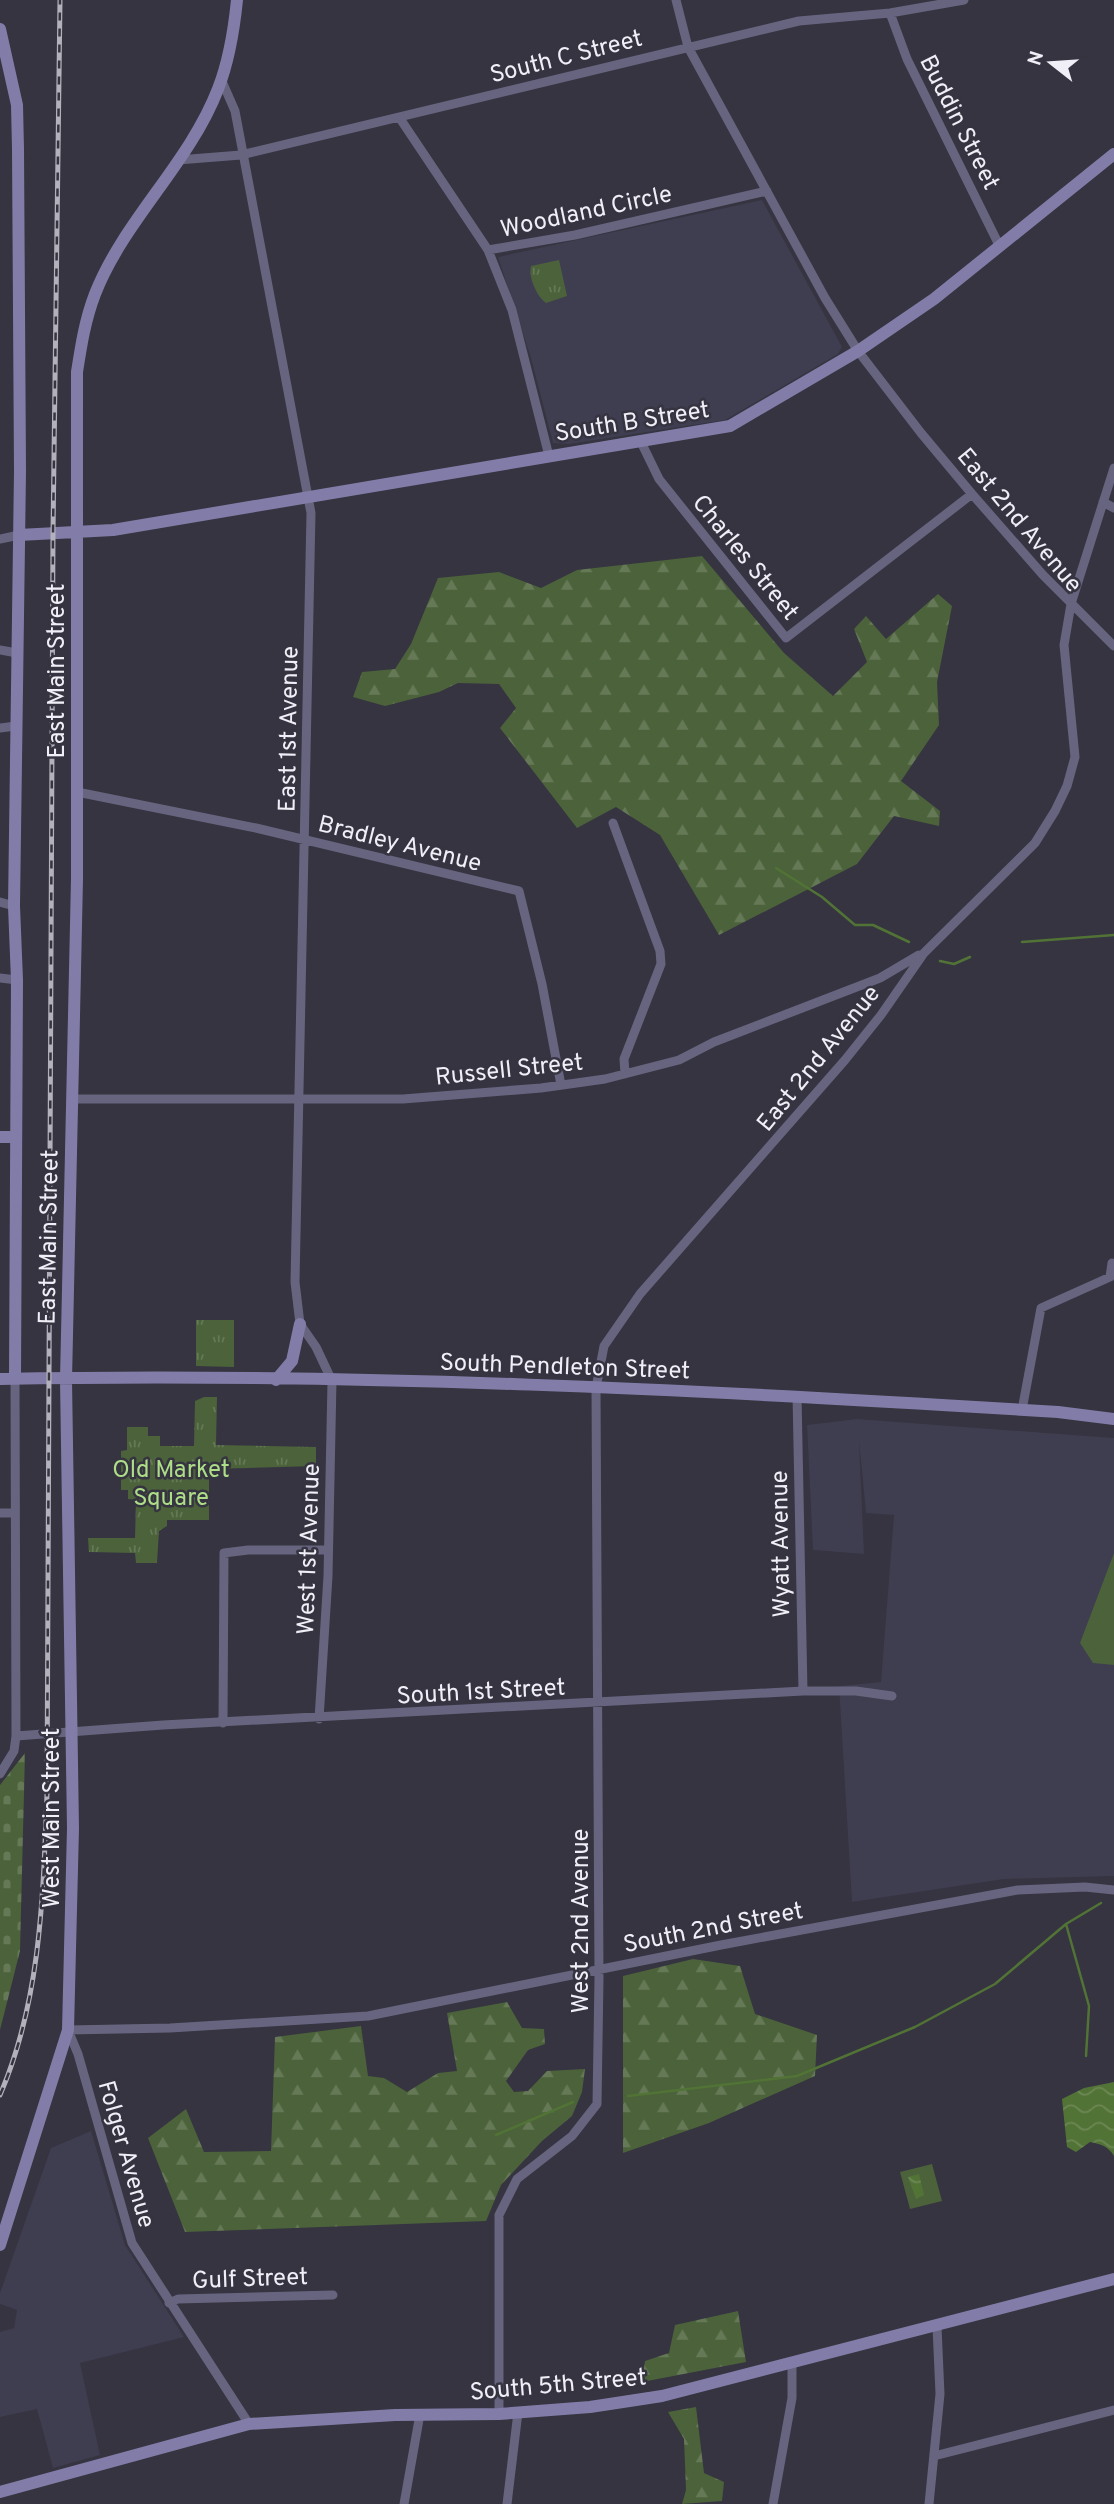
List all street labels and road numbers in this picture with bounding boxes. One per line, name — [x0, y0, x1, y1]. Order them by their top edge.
street label: South C Street — [487, 25, 646, 91]
street label: Buddin Street — [911, 50, 1005, 195]
street label: Woodland Circle — [498, 180, 675, 246]
street label: South B Street — [553, 396, 712, 450]
street label: East 2nd Avenue — [949, 443, 1088, 600]
street label: Charles Street — [685, 489, 804, 627]
street label: East Main Street — [43, 583, 73, 759]
street label: East 1st Avenue — [274, 646, 306, 812]
street label: Bradley Avenue — [315, 810, 484, 880]
street label: East 2nd Avenue — [751, 980, 888, 1138]
street label: Russell Street — [434, 1048, 585, 1094]
street label: East Main Street — [33, 1149, 67, 1325]
street label: South Pendleton Street — [439, 1349, 691, 1387]
street label: West 1st Avenue — [292, 1463, 328, 1635]
street label: Wyatt Avenue — [766, 1470, 798, 1618]
street label: South 1st Street — [396, 1674, 566, 1712]
street label: West Main Street — [38, 1728, 68, 1908]
street label: West 2nd Avenue — [567, 1828, 597, 2014]
street label: South 2nd Street — [621, 1897, 806, 1961]
street label: Folger Avenue — [90, 2077, 160, 2232]
street label: Gulf Street — [192, 2263, 309, 2297]
street label: South 5th Street — [469, 2363, 648, 2409]

